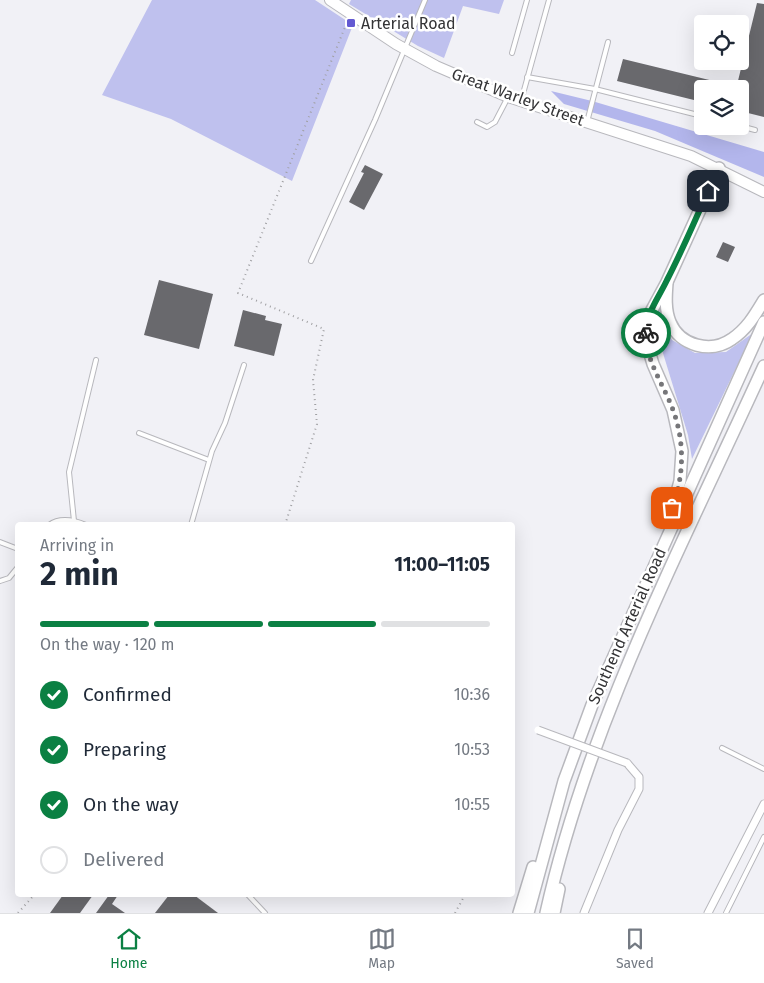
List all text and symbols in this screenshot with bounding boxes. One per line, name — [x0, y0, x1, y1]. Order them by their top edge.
place label: Arterial Road — [361, 14, 456, 33]
map controls — [694, 15, 749, 135]
button: locate — [694, 15, 749, 70]
marker: Arterial Road — [345, 17, 357, 29]
street label: Great Warley Street — [449, 64, 587, 130]
button: layers — [694, 80, 749, 135]
pin — [687, 170, 729, 212]
icon: home — [694, 177, 722, 205]
courier — [621, 308, 671, 358]
icon: bike — [632, 319, 660, 347]
pin — [651, 487, 693, 529]
icon: bag — [658, 494, 686, 522]
text: Arriving in — [40, 536, 114, 555]
street label: Southend Arterial Road — [584, 545, 670, 707]
text: 11:00–11:05 — [394, 553, 490, 576]
text: 2 min — [40, 555, 119, 593]
text: On the way · 120 m — [40, 635, 174, 654]
icon: check — [40, 681, 68, 709]
text: Confirmed — [83, 683, 172, 706]
text: 10:36 — [454, 685, 490, 704]
icon: check — [40, 736, 68, 764]
text: Preparing — [83, 738, 166, 761]
text: 10:53 — [454, 740, 490, 759]
icon: check — [40, 791, 68, 819]
text: On the way — [83, 793, 179, 816]
text: 10:55 — [454, 795, 490, 814]
text: Delivered — [83, 848, 165, 871]
tab: Home — [110, 925, 147, 972]
tab: Map — [368, 925, 396, 972]
tab: Saved — [616, 925, 654, 972]

